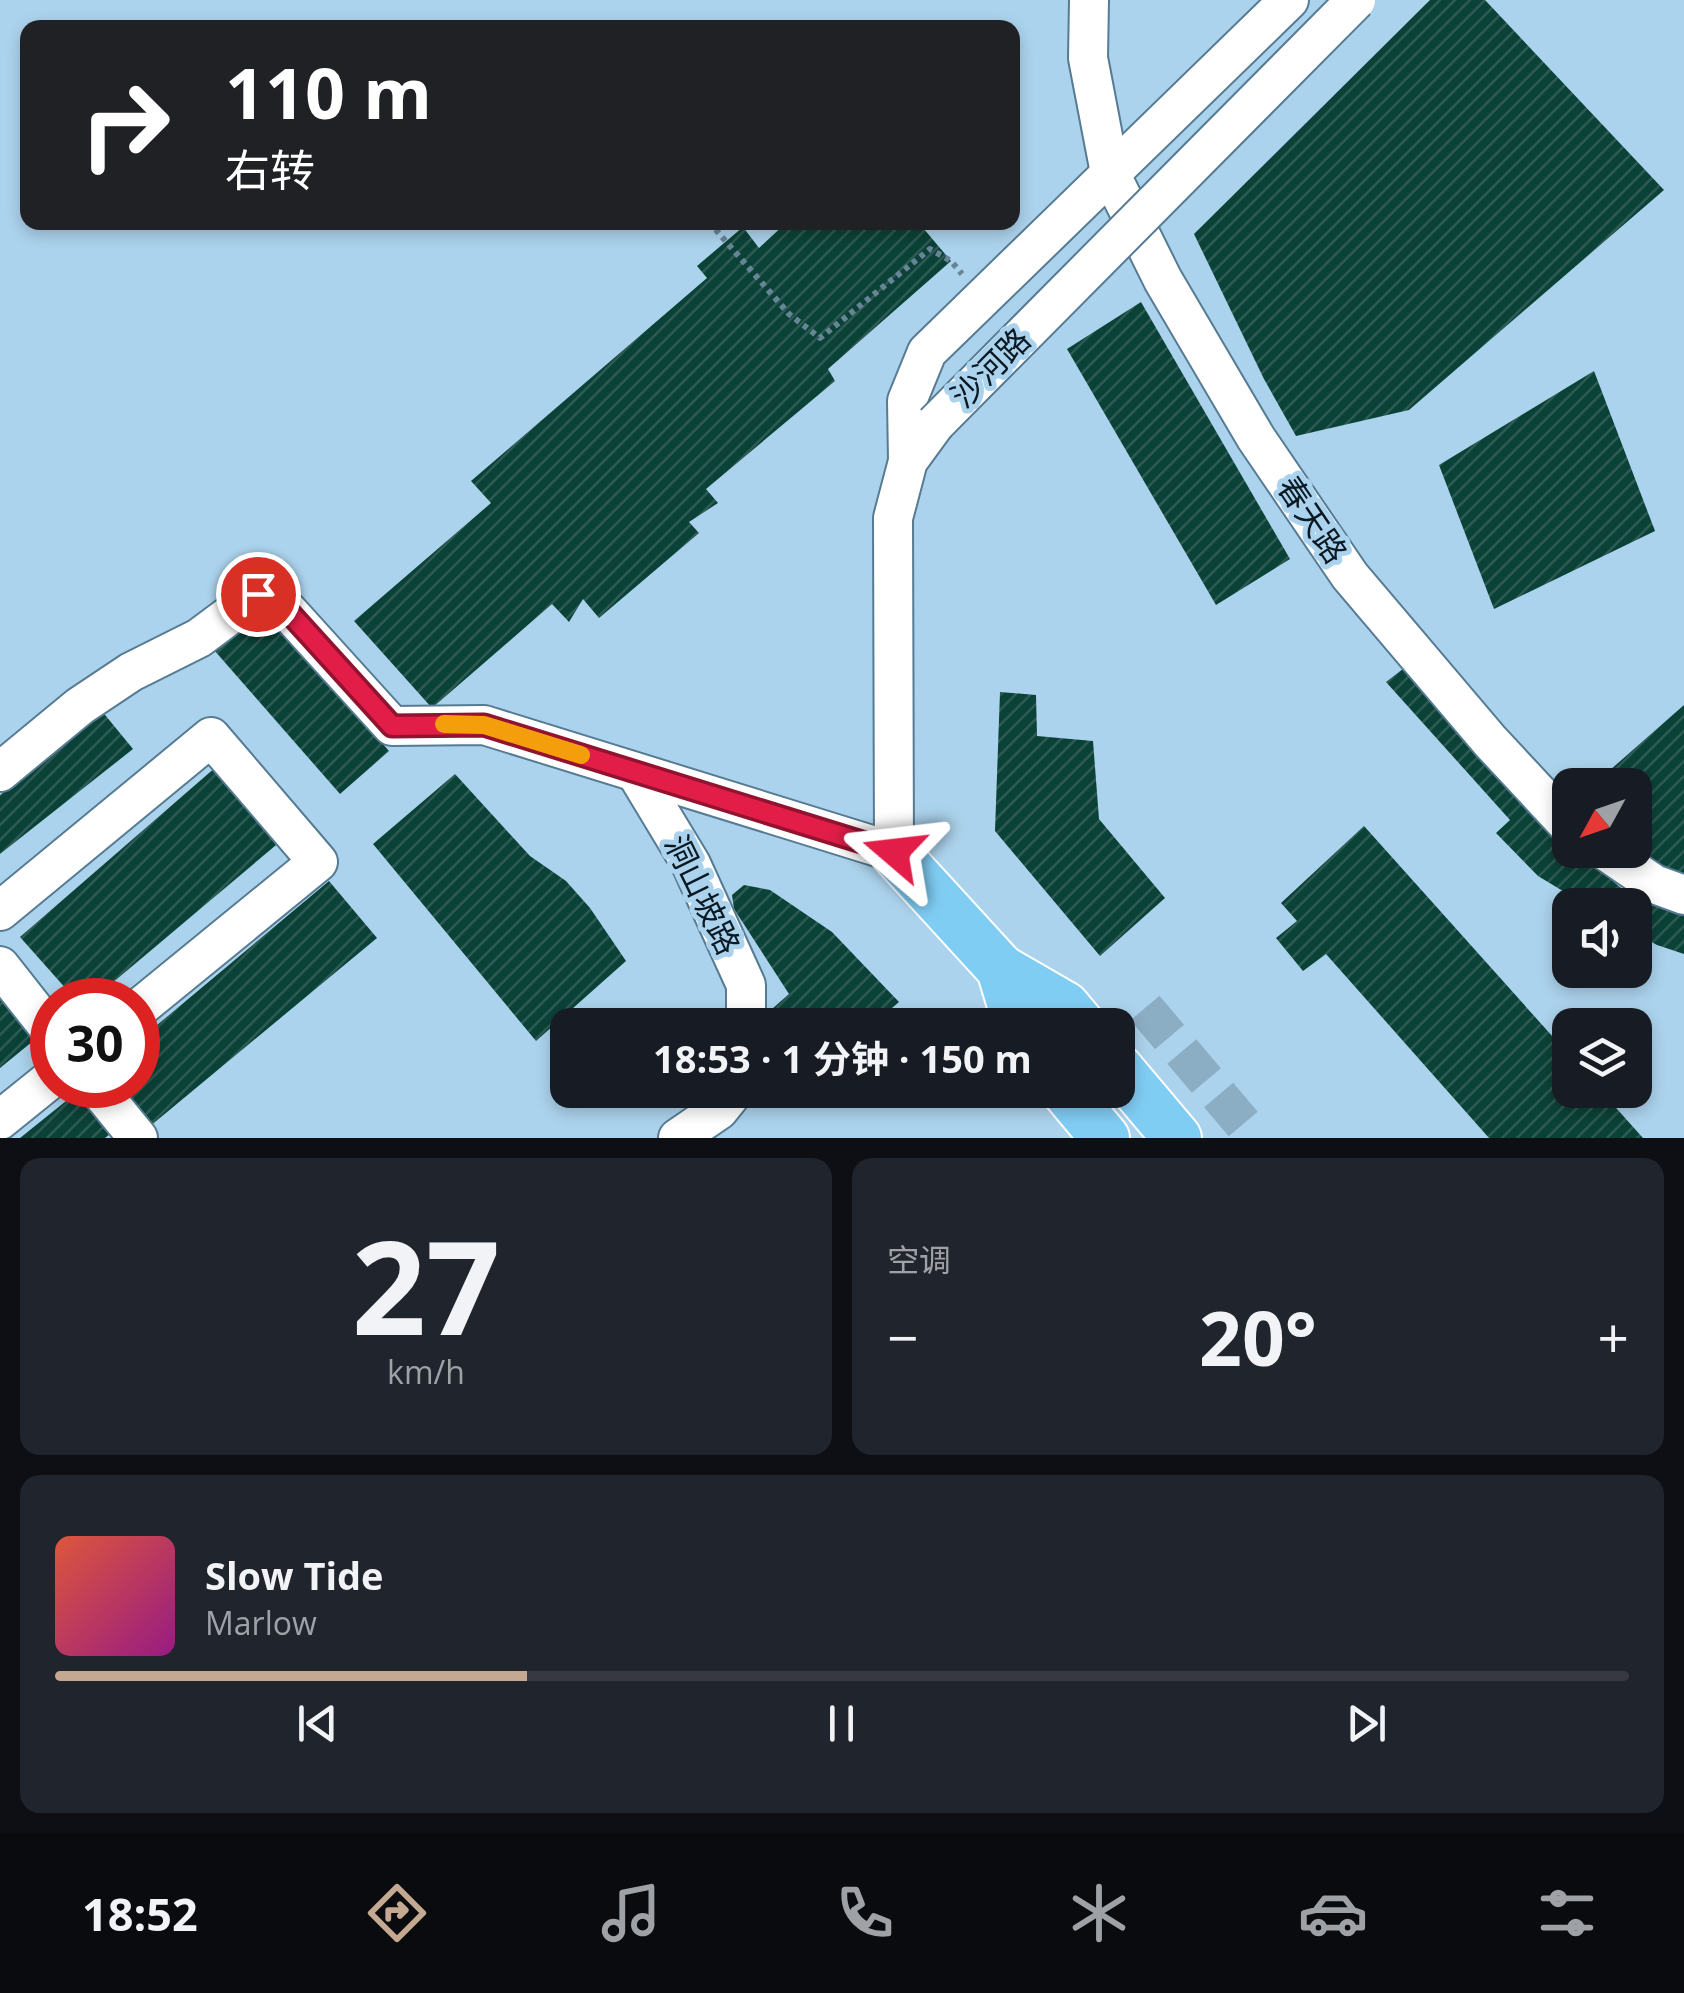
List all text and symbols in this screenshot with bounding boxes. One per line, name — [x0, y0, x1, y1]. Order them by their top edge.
text: 110 m — [225, 44, 432, 140]
icon: right — [60, 60, 190, 190]
text: 右转 — [225, 139, 315, 200]
street label: 沙河路 — [941, 318, 1039, 416]
street label: 春天路 — [1269, 467, 1358, 571]
pin — [216, 552, 301, 637]
icon: arrive — [231, 567, 286, 622]
north arrow — [1552, 768, 1652, 868]
map controls — [1552, 768, 1652, 1108]
position arrow — [842, 800, 946, 904]
street label: 洞山坡路 — [656, 827, 751, 961]
button: sound — [1552, 888, 1652, 988]
speed limit sign: 30 — [30, 978, 160, 1108]
button: layers — [1552, 1008, 1652, 1108]
text: 18:53 · 1 分钟 · 150 m — [653, 1032, 1032, 1084]
text: 27 — [352, 1196, 500, 1373]
text: 空调 — [887, 1238, 951, 1281]
text: 20° — [1199, 1286, 1317, 1388]
text: − — [887, 1299, 918, 1374]
text: + — [1598, 1299, 1629, 1374]
text: km/h — [387, 1350, 465, 1393]
text: Slow Tide — [205, 1549, 384, 1601]
text: Marlow — [205, 1601, 317, 1644]
icon: previous — [290, 1696, 345, 1751]
icon: pause — [814, 1696, 869, 1751]
icon: next — [1339, 1696, 1394, 1751]
icon: directions — [362, 1878, 432, 1948]
icon: music — [596, 1878, 666, 1948]
icon: phone — [830, 1878, 900, 1948]
icon: climate — [1064, 1878, 1134, 1948]
icon: car — [1298, 1878, 1368, 1948]
icon: filters — [1532, 1878, 1602, 1948]
text: 18:52 — [82, 1883, 198, 1944]

